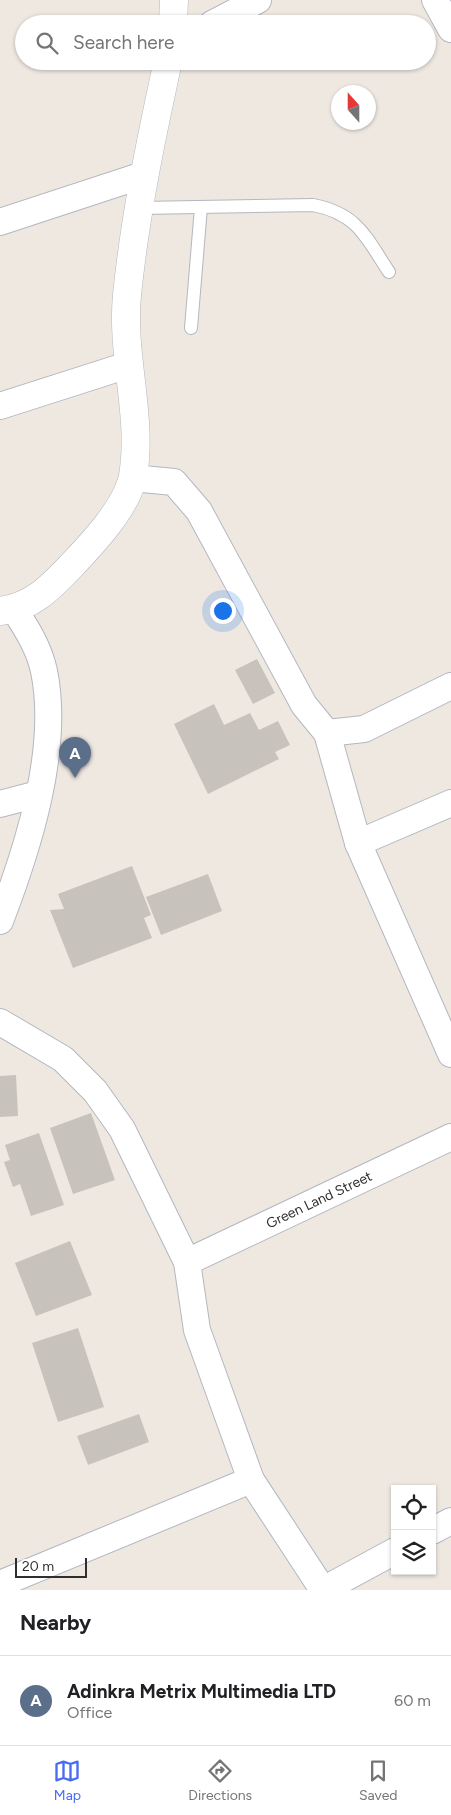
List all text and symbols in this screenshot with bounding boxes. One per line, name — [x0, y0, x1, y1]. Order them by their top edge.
search box — [15, 15, 436, 70]
icon: search — [33, 29, 61, 57]
text: Search here — [73, 31, 175, 54]
north arrow — [331, 85, 376, 130]
your location — [210, 598, 236, 624]
pin: A — [59, 737, 91, 778]
street label: Green Land Street — [263, 1168, 375, 1232]
map controls — [391, 1485, 436, 1575]
button: locate — [391, 1485, 436, 1530]
button: layers — [391, 1530, 436, 1575]
scale bar — [15, 1555, 88, 1578]
text: 20 m — [22, 1558, 54, 1575]
text: Nearby — [20, 1610, 91, 1635]
text: Adinkra Metrix Multimedia LTD — [67, 1680, 336, 1703]
text: A — [30, 1691, 42, 1710]
text: 60 m — [394, 1691, 431, 1710]
text: Office — [67, 1703, 112, 1722]
tab: Map — [53, 1757, 81, 1804]
tab: Directions — [188, 1757, 252, 1804]
tab: Saved — [359, 1757, 398, 1804]

